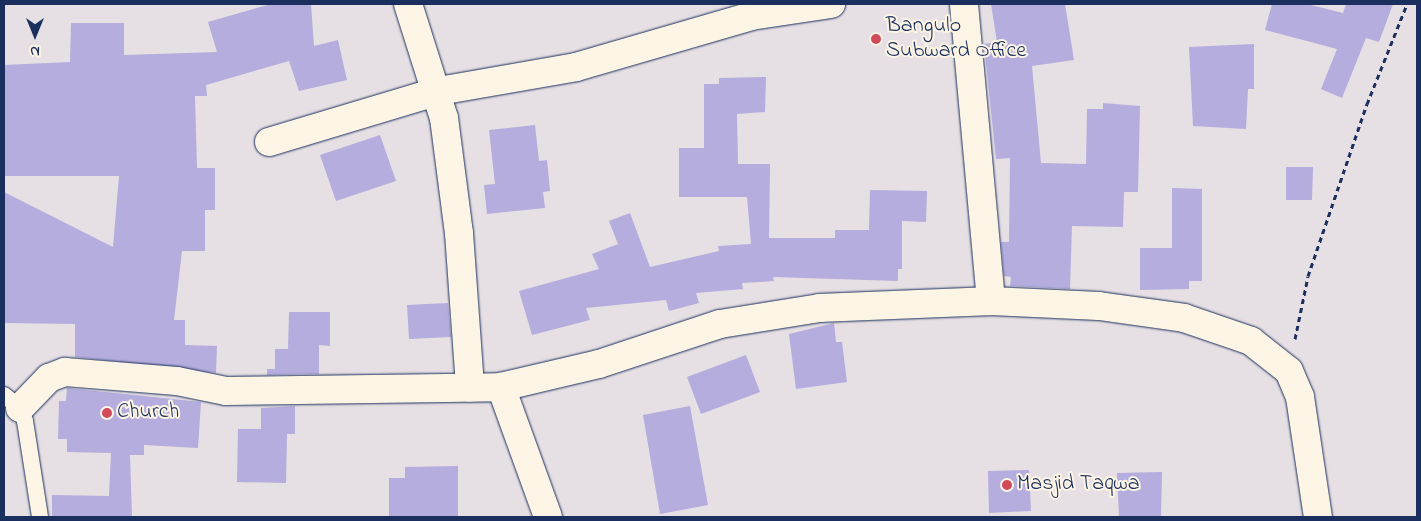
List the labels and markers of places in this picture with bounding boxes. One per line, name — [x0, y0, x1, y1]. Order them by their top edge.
place label: Bangulo Subward Office — [886, 13, 1026, 64]
marker: Bangulo Subward Office — [870, 33, 882, 45]
place label: Church — [117, 400, 179, 426]
marker: Church — [101, 407, 113, 419]
place label: Masjid Taqwa — [1017, 472, 1140, 498]
marker: Masjid Taqwa — [1001, 479, 1013, 491]

